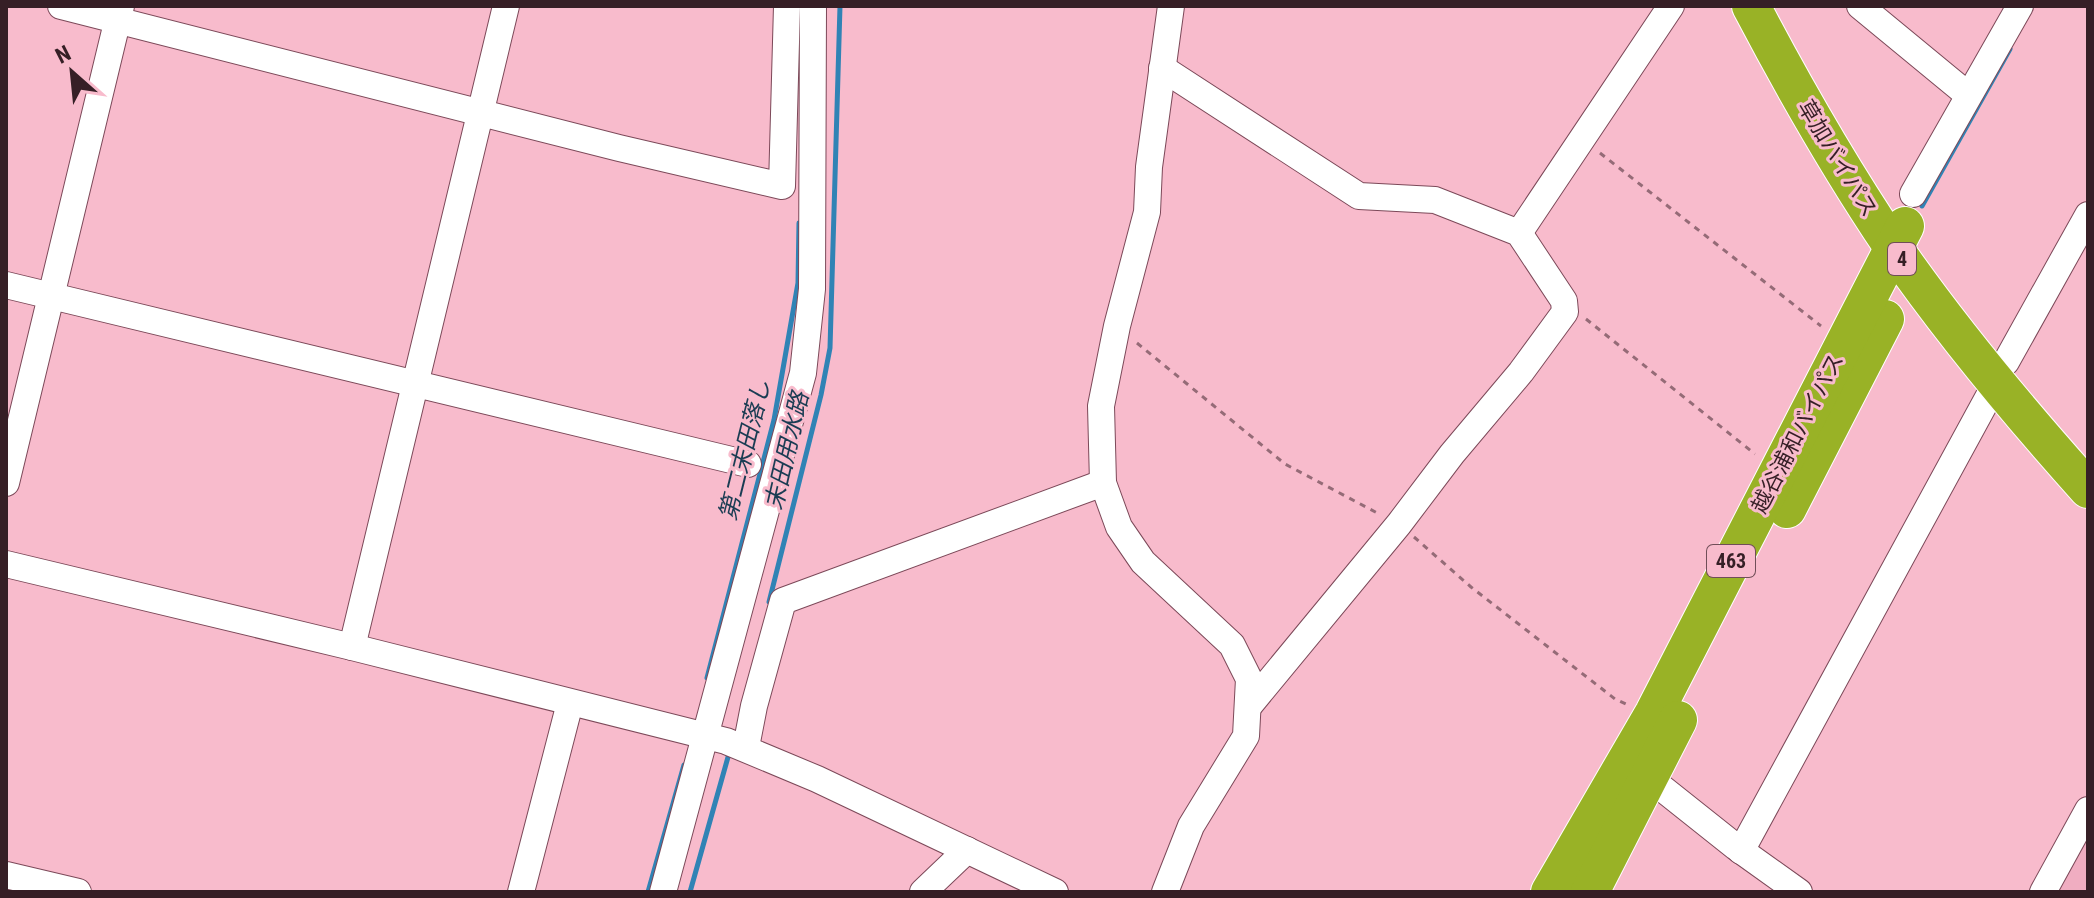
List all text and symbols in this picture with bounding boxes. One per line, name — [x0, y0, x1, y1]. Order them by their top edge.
north arrow — [32, 32, 112, 112]
text: N — [51, 40, 75, 69]
street label: 草加バイパス — [1793, 95, 1882, 221]
road number: 4 — [1888, 243, 1916, 275]
street label: 越谷浦和バイパス — [1746, 349, 1848, 517]
water label: 第二末田落し — [714, 377, 776, 523]
water label: 末田用水路 — [760, 387, 815, 513]
road number: 463 — [1707, 545, 1755, 577]

